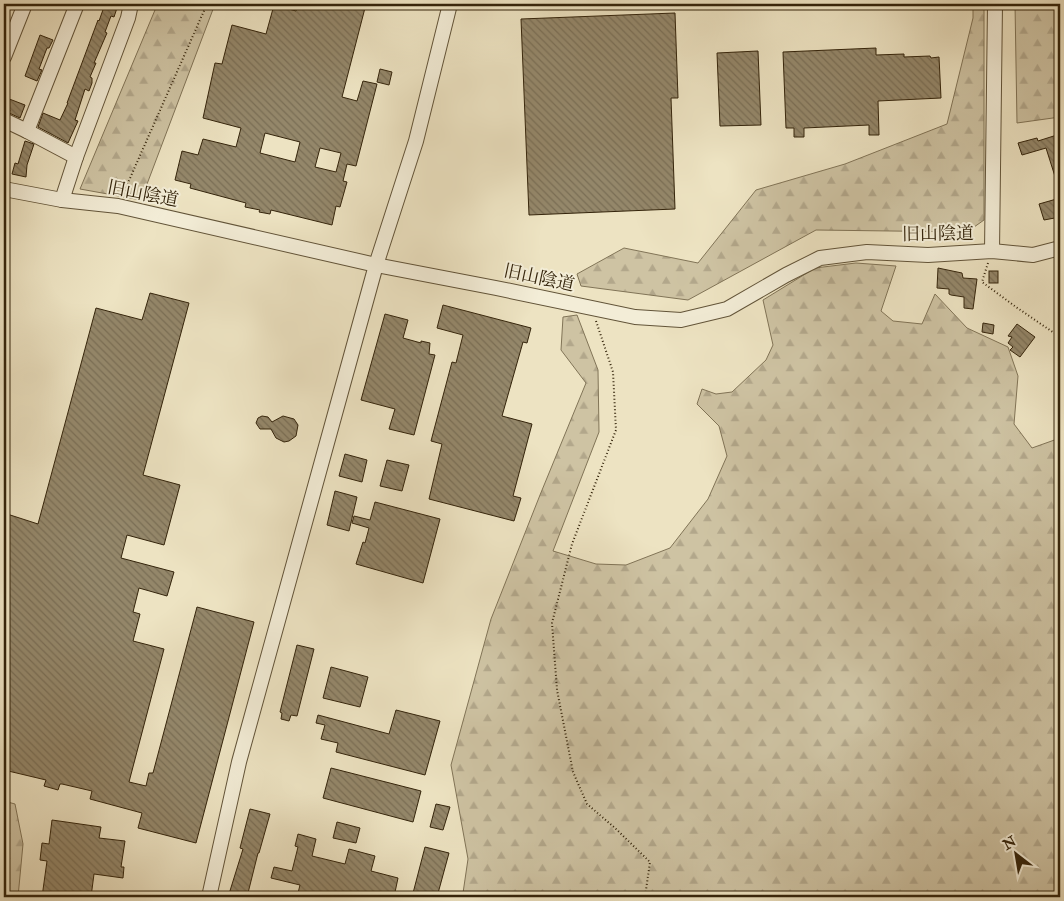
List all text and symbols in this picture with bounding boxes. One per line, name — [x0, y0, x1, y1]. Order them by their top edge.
street label: 旧山陰道 — [105, 176, 181, 212]
street label: 旧山陰道 — [902, 222, 974, 246]
street label: 旧山陰道 — [501, 259, 577, 297]
north arrow — [992, 828, 1042, 878]
text: N — [999, 833, 1020, 854]

